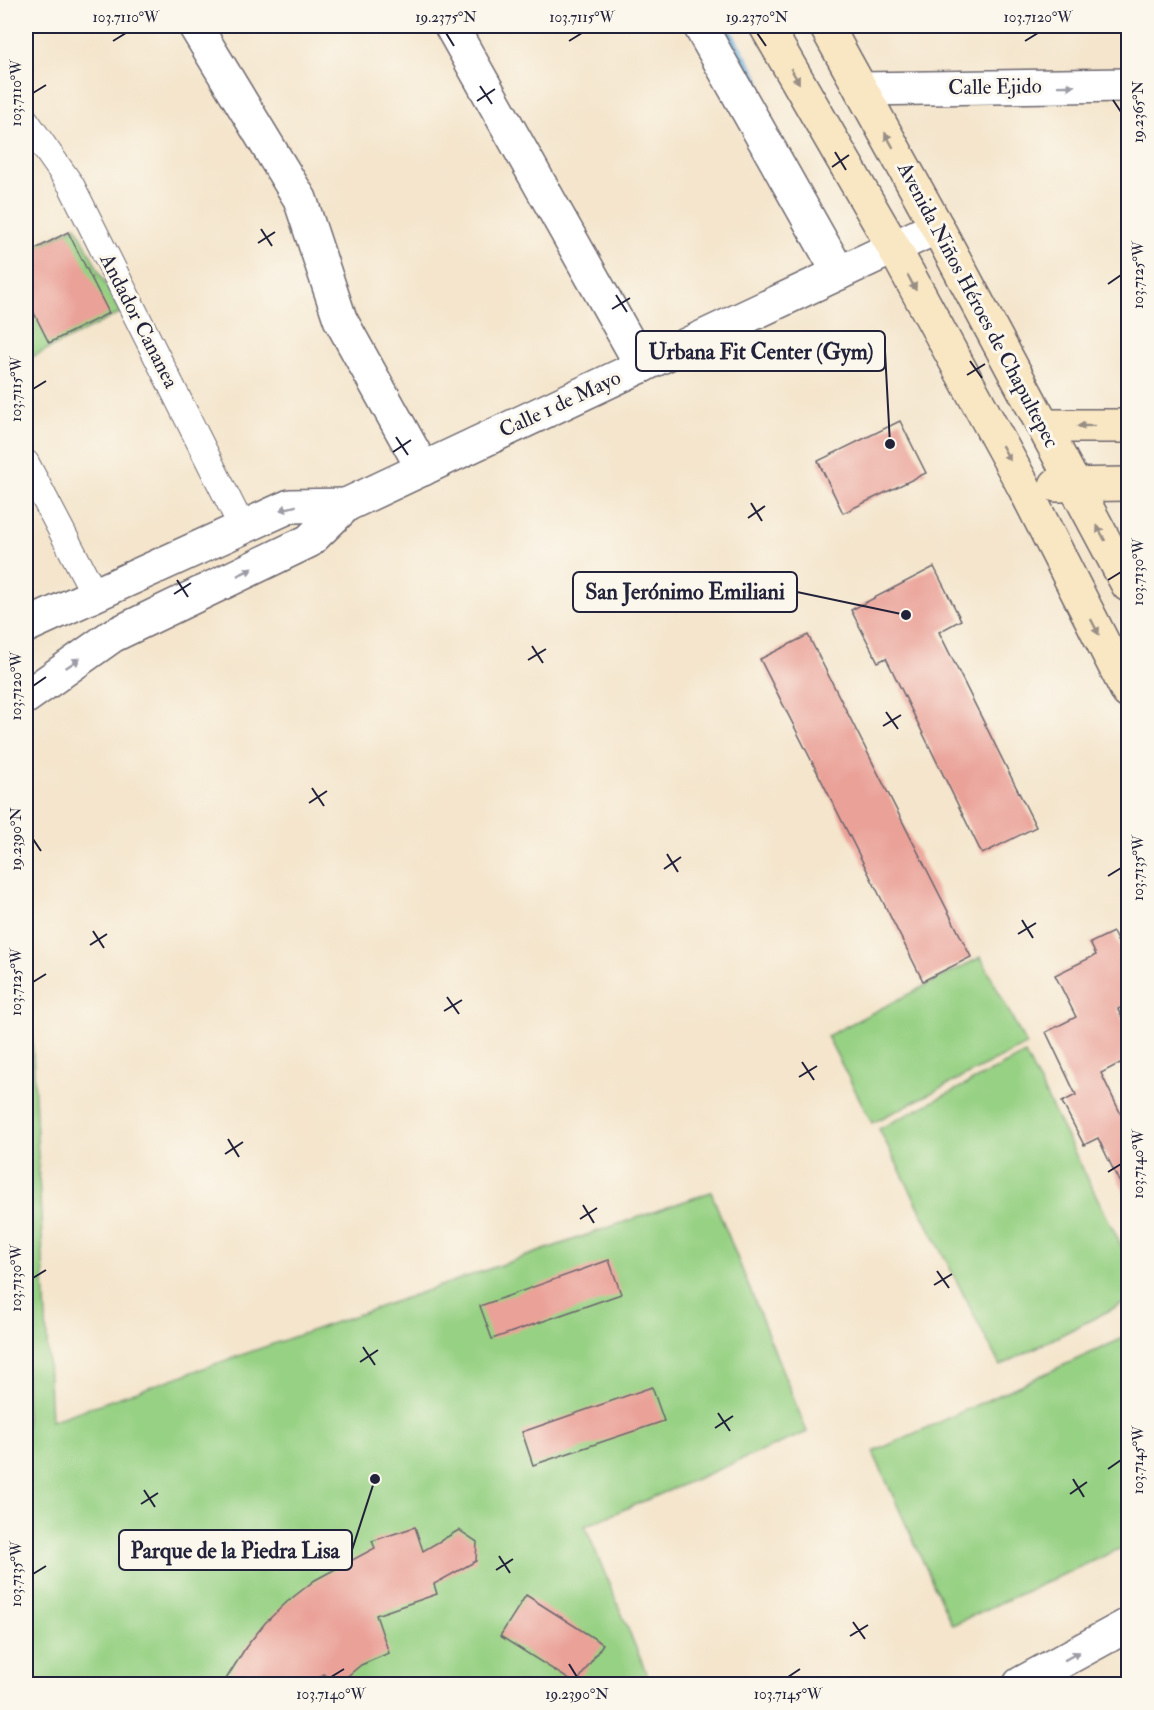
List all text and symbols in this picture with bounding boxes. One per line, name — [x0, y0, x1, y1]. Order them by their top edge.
text: 103.7110°W — [93, 8, 160, 27]
text: 19.2375°N — [415, 8, 477, 27]
text: 103.7115°W — [549, 8, 616, 27]
text: 19.2370°N — [726, 8, 789, 27]
text: 103.7120°W — [1003, 8, 1073, 27]
text: 103.7110°W — [7, 59, 26, 126]
one-way arrow — [790, 68, 800, 85]
street label: Calle Ejido — [948, 73, 1042, 101]
text: 19.2365°N — [1129, 80, 1148, 143]
one-way arrow — [1057, 81, 1076, 91]
one-way arrow — [884, 131, 894, 148]
street label: Avenida Niños Héroes de Chapultepec — [891, 157, 1065, 453]
text: 103.7125°W — [1129, 240, 1148, 309]
street label: Andador Cananea — [93, 248, 185, 393]
one-way arrow — [907, 274, 917, 291]
callout: Urbana Fit Center (Gym) — [636, 331, 885, 371]
text: Urbana Fit Center (Gym) — [649, 338, 873, 367]
text: 103.7115°W — [7, 355, 26, 422]
street label: Calle 1 de Mayo — [495, 364, 625, 444]
one-way arrow — [1077, 421, 1096, 431]
one-way arrow — [1001, 445, 1011, 462]
one-way arrow — [279, 504, 297, 513]
one-way arrow — [1096, 524, 1106, 541]
text: 103.7130°W — [1129, 538, 1148, 606]
one-way arrow — [236, 568, 254, 578]
callout: San Jerónimo Emiliani — [573, 572, 797, 612]
text: San Jerónimo Emiliani — [585, 578, 785, 607]
one-way arrow — [1091, 618, 1100, 635]
text: 103.7120°W — [7, 651, 26, 721]
one-way arrow — [65, 658, 81, 669]
text: 19.2390°N — [7, 807, 26, 871]
text: 103.7135°W — [1129, 834, 1148, 901]
text: 103.7125°W — [7, 947, 26, 1016]
text: 103.7140°W — [1129, 1128, 1148, 1199]
text: 103.7130°W — [7, 1244, 26, 1312]
text: 103.7145°W — [1129, 1425, 1148, 1494]
callout: Parque de la Piedra Lisa — [119, 1530, 352, 1570]
text: Parque de la Piedra Lisa — [130, 1537, 340, 1566]
text: 103.7135°W — [7, 1540, 26, 1607]
one-way arrow — [1063, 1651, 1080, 1661]
text: 103.7140°W — [296, 1685, 367, 1704]
text: 19.2390°N — [545, 1685, 609, 1704]
text: 103.7145°W — [754, 1685, 823, 1704]

